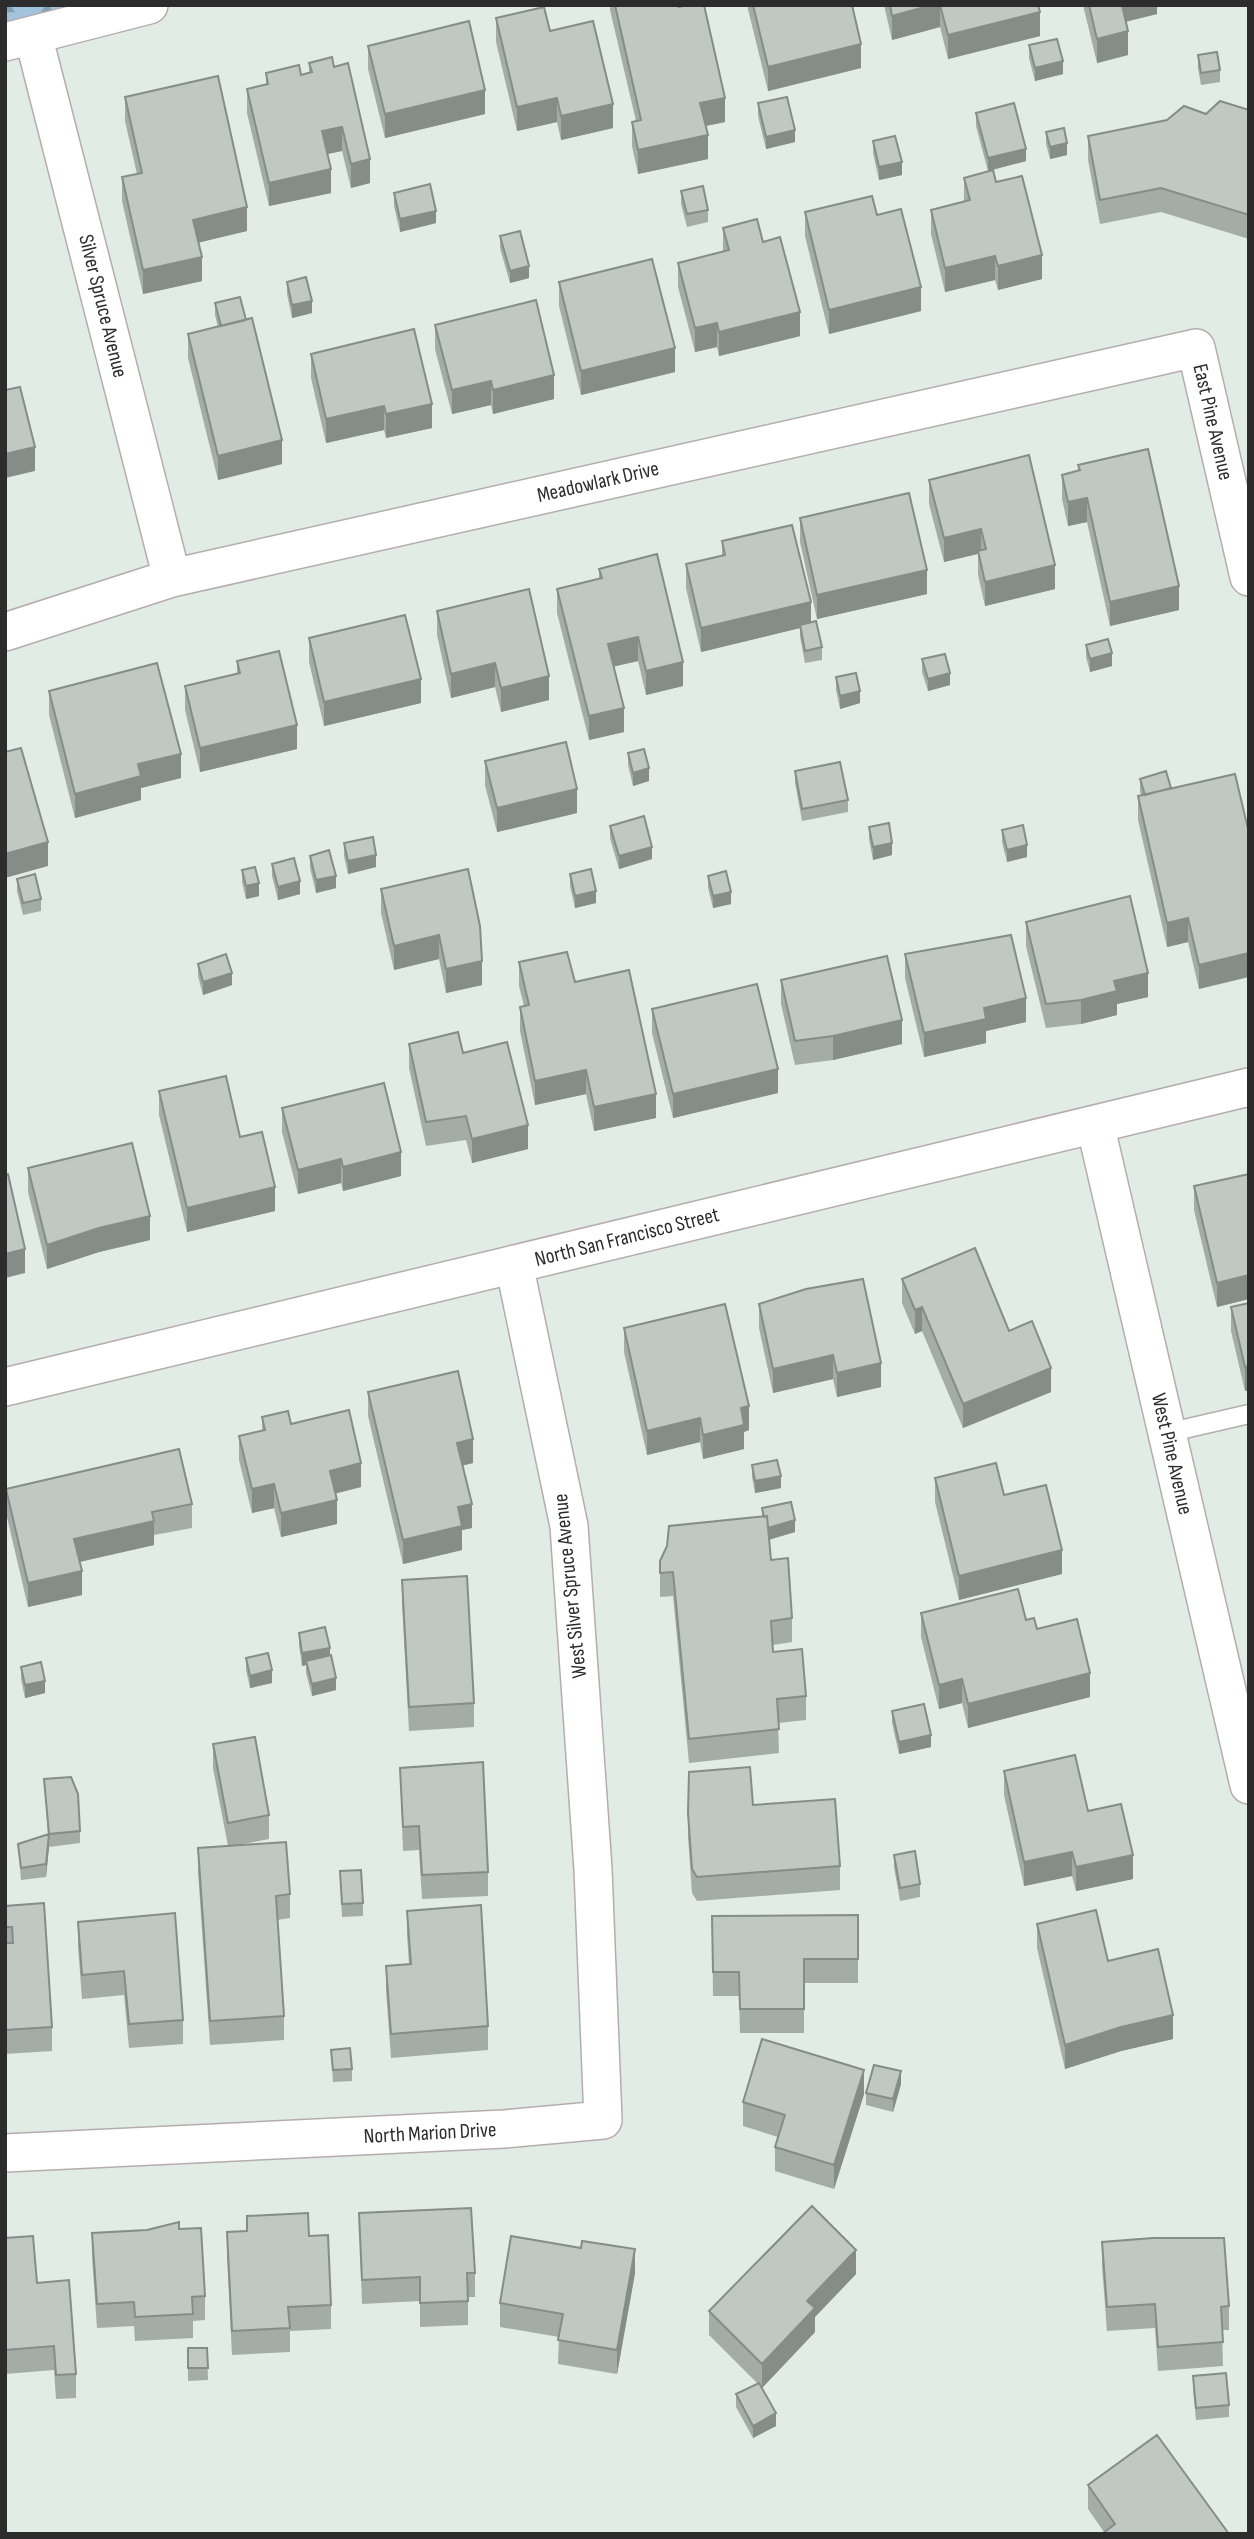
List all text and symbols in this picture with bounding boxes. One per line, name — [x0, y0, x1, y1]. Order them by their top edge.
street label: Silver Spruce Avenue — [73, 232, 133, 380]
street label: East Pine Avenue — [1187, 361, 1239, 483]
street label: Meadowlark Drive — [535, 456, 661, 508]
street label: North San Francisco Street — [532, 1202, 722, 1272]
street label: West Pine Avenue — [1146, 1391, 1198, 1517]
street label: West Silver Spruce Avenue — [548, 1492, 592, 1680]
street label: North Marion Drive — [363, 2117, 497, 2149]

